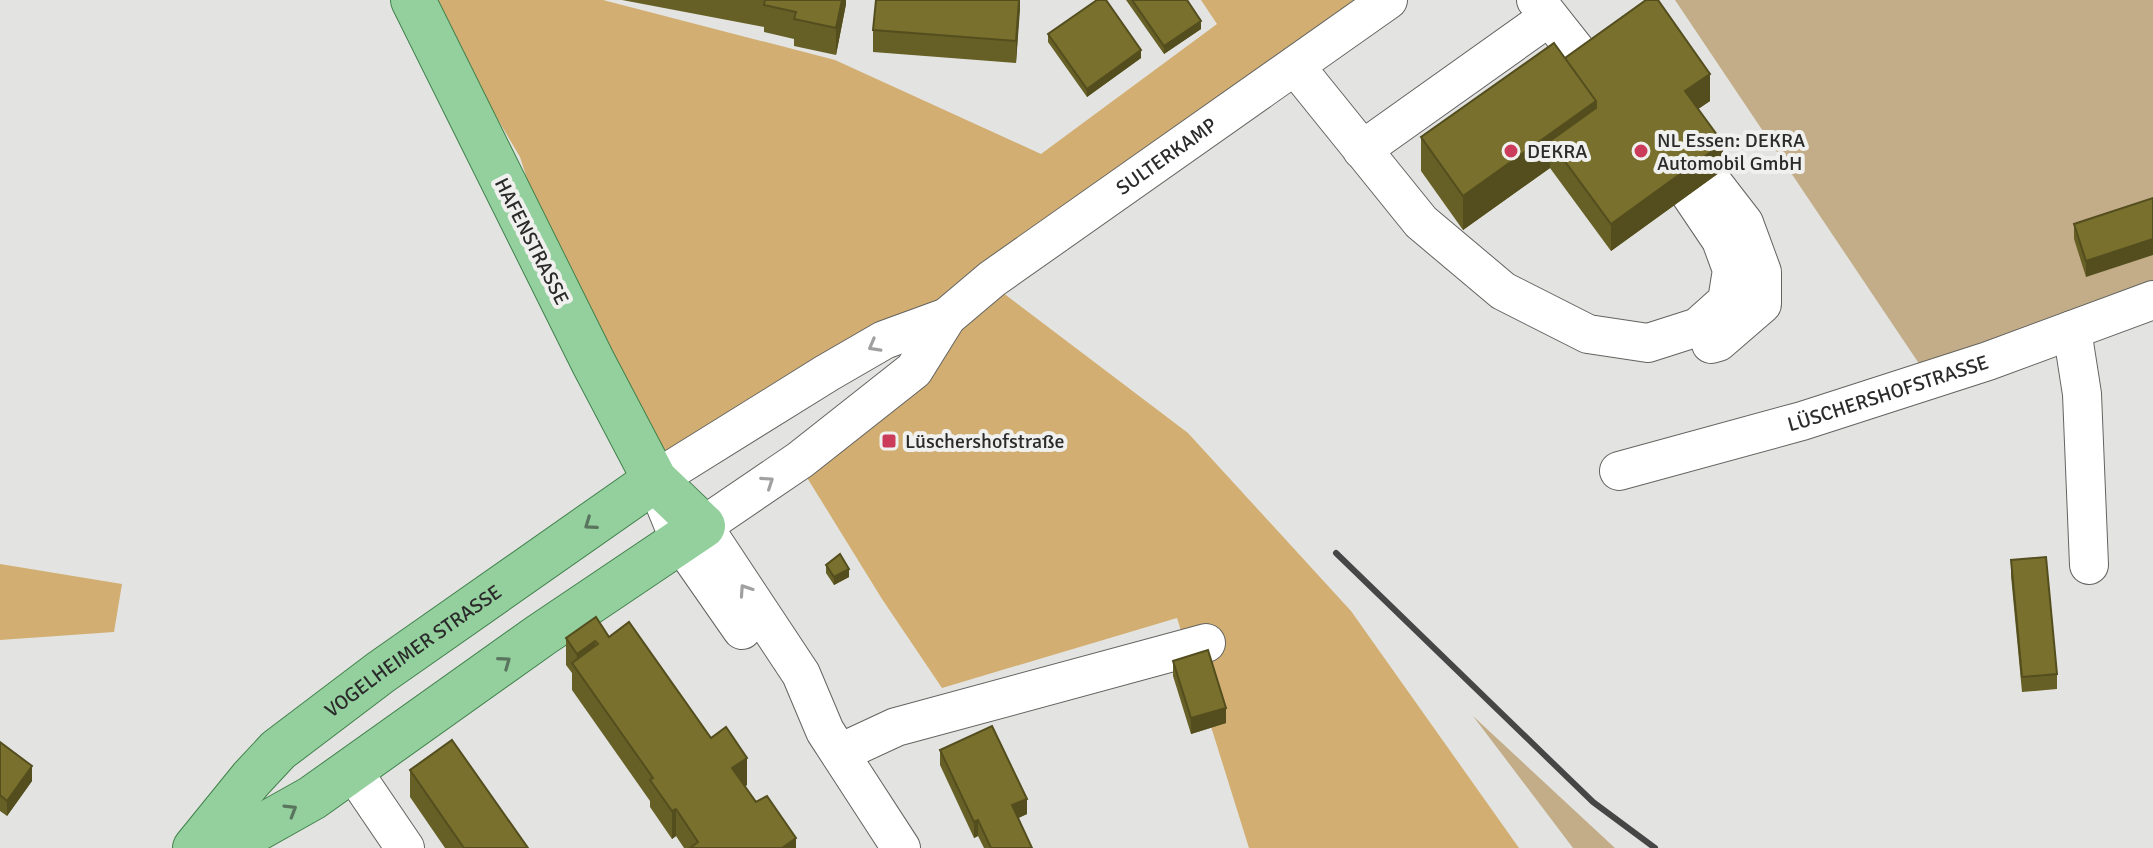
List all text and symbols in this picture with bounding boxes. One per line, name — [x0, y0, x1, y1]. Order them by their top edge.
street label: SULTERKAMP — [1111, 113, 1222, 201]
place label: NL Essen: DEKRA Automobil GmbH — [1657, 128, 1805, 176]
place label: DEKRA — [1527, 139, 1587, 164]
marker: DEKRA — [1502, 142, 1520, 160]
marker: NL Essen: DEKRA Automobil GmbH — [1632, 142, 1650, 160]
street label: HAFENSTRASSE — [489, 174, 574, 309]
one-way arrow — [869, 336, 883, 352]
street label: LÜSCHERSHOFSTRASSE — [1785, 350, 1992, 437]
place label: Lüschershofstraße — [905, 429, 1065, 454]
marker: Lüschershofstraße — [880, 432, 898, 450]
one-way arrow — [759, 477, 773, 492]
one-way arrow — [585, 514, 599, 529]
street label: VOGELHEIMER STRASSE — [320, 579, 507, 723]
one-way arrow — [740, 585, 755, 599]
one-way arrow — [496, 657, 510, 671]
one-way arrow — [282, 805, 297, 820]

